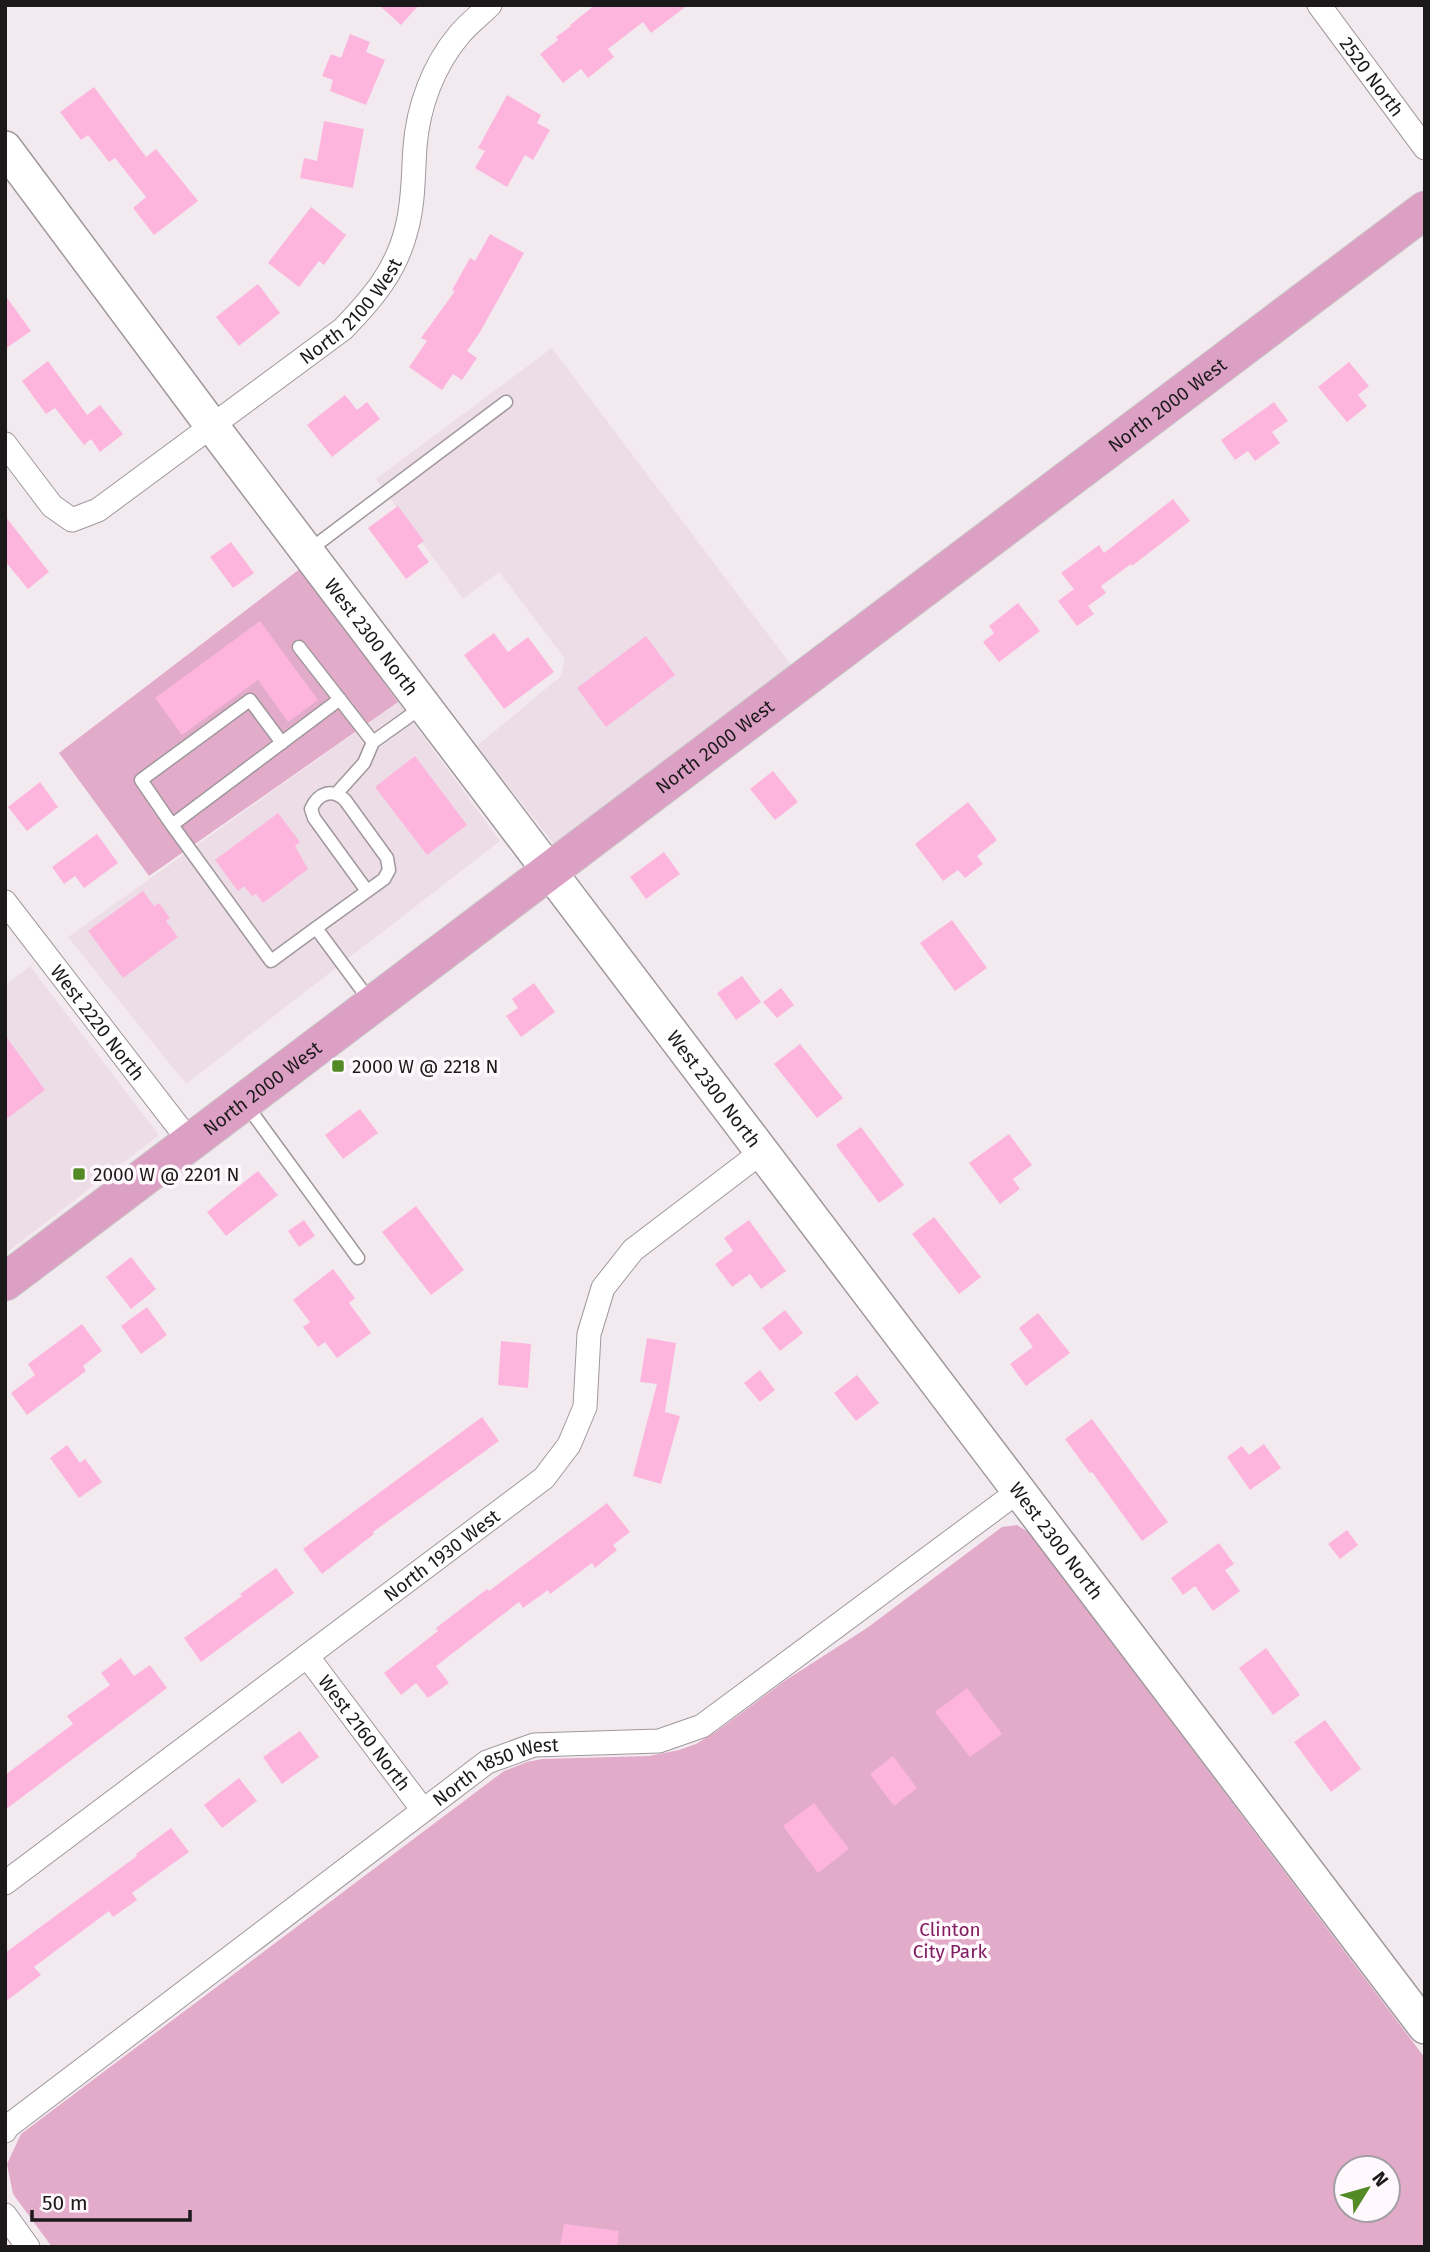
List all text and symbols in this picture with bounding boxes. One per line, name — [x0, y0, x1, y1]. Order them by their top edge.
street label: 2520 North — [1335, 33, 1409, 121]
street label: North 2100 West — [295, 254, 407, 369]
street label: North 2000 West — [1104, 353, 1231, 457]
street label: West 2300 North — [319, 574, 423, 700]
street label: North 2000 West — [651, 695, 779, 799]
street label: West 2220 North — [46, 960, 149, 1085]
street label: West 2300 North — [662, 1026, 765, 1152]
street label: North 2000 West — [199, 1036, 326, 1140]
place label: 2000 W @ 2218 N — [352, 1055, 498, 1078]
marker: 2000 W @ 2218 N — [330, 1058, 346, 1074]
place label: 2000 W @ 2201 N — [93, 1163, 240, 1186]
marker: 2000 W @ 2201 N — [71, 1166, 87, 1182]
street label: West 2300 North — [1004, 1478, 1108, 1604]
street label: North 1930 West — [379, 1504, 504, 1606]
street label: West 2160 North — [313, 1671, 415, 1795]
street label: North 1850 West — [428, 1733, 559, 1811]
park label: Clinton City Park — [913, 1918, 988, 1963]
north arrow — [1332, 2154, 1402, 2224]
text: N — [1367, 2167, 1393, 2191]
scale bar — [32, 2178, 189, 2222]
text: 50 m — [42, 2190, 88, 2216]

